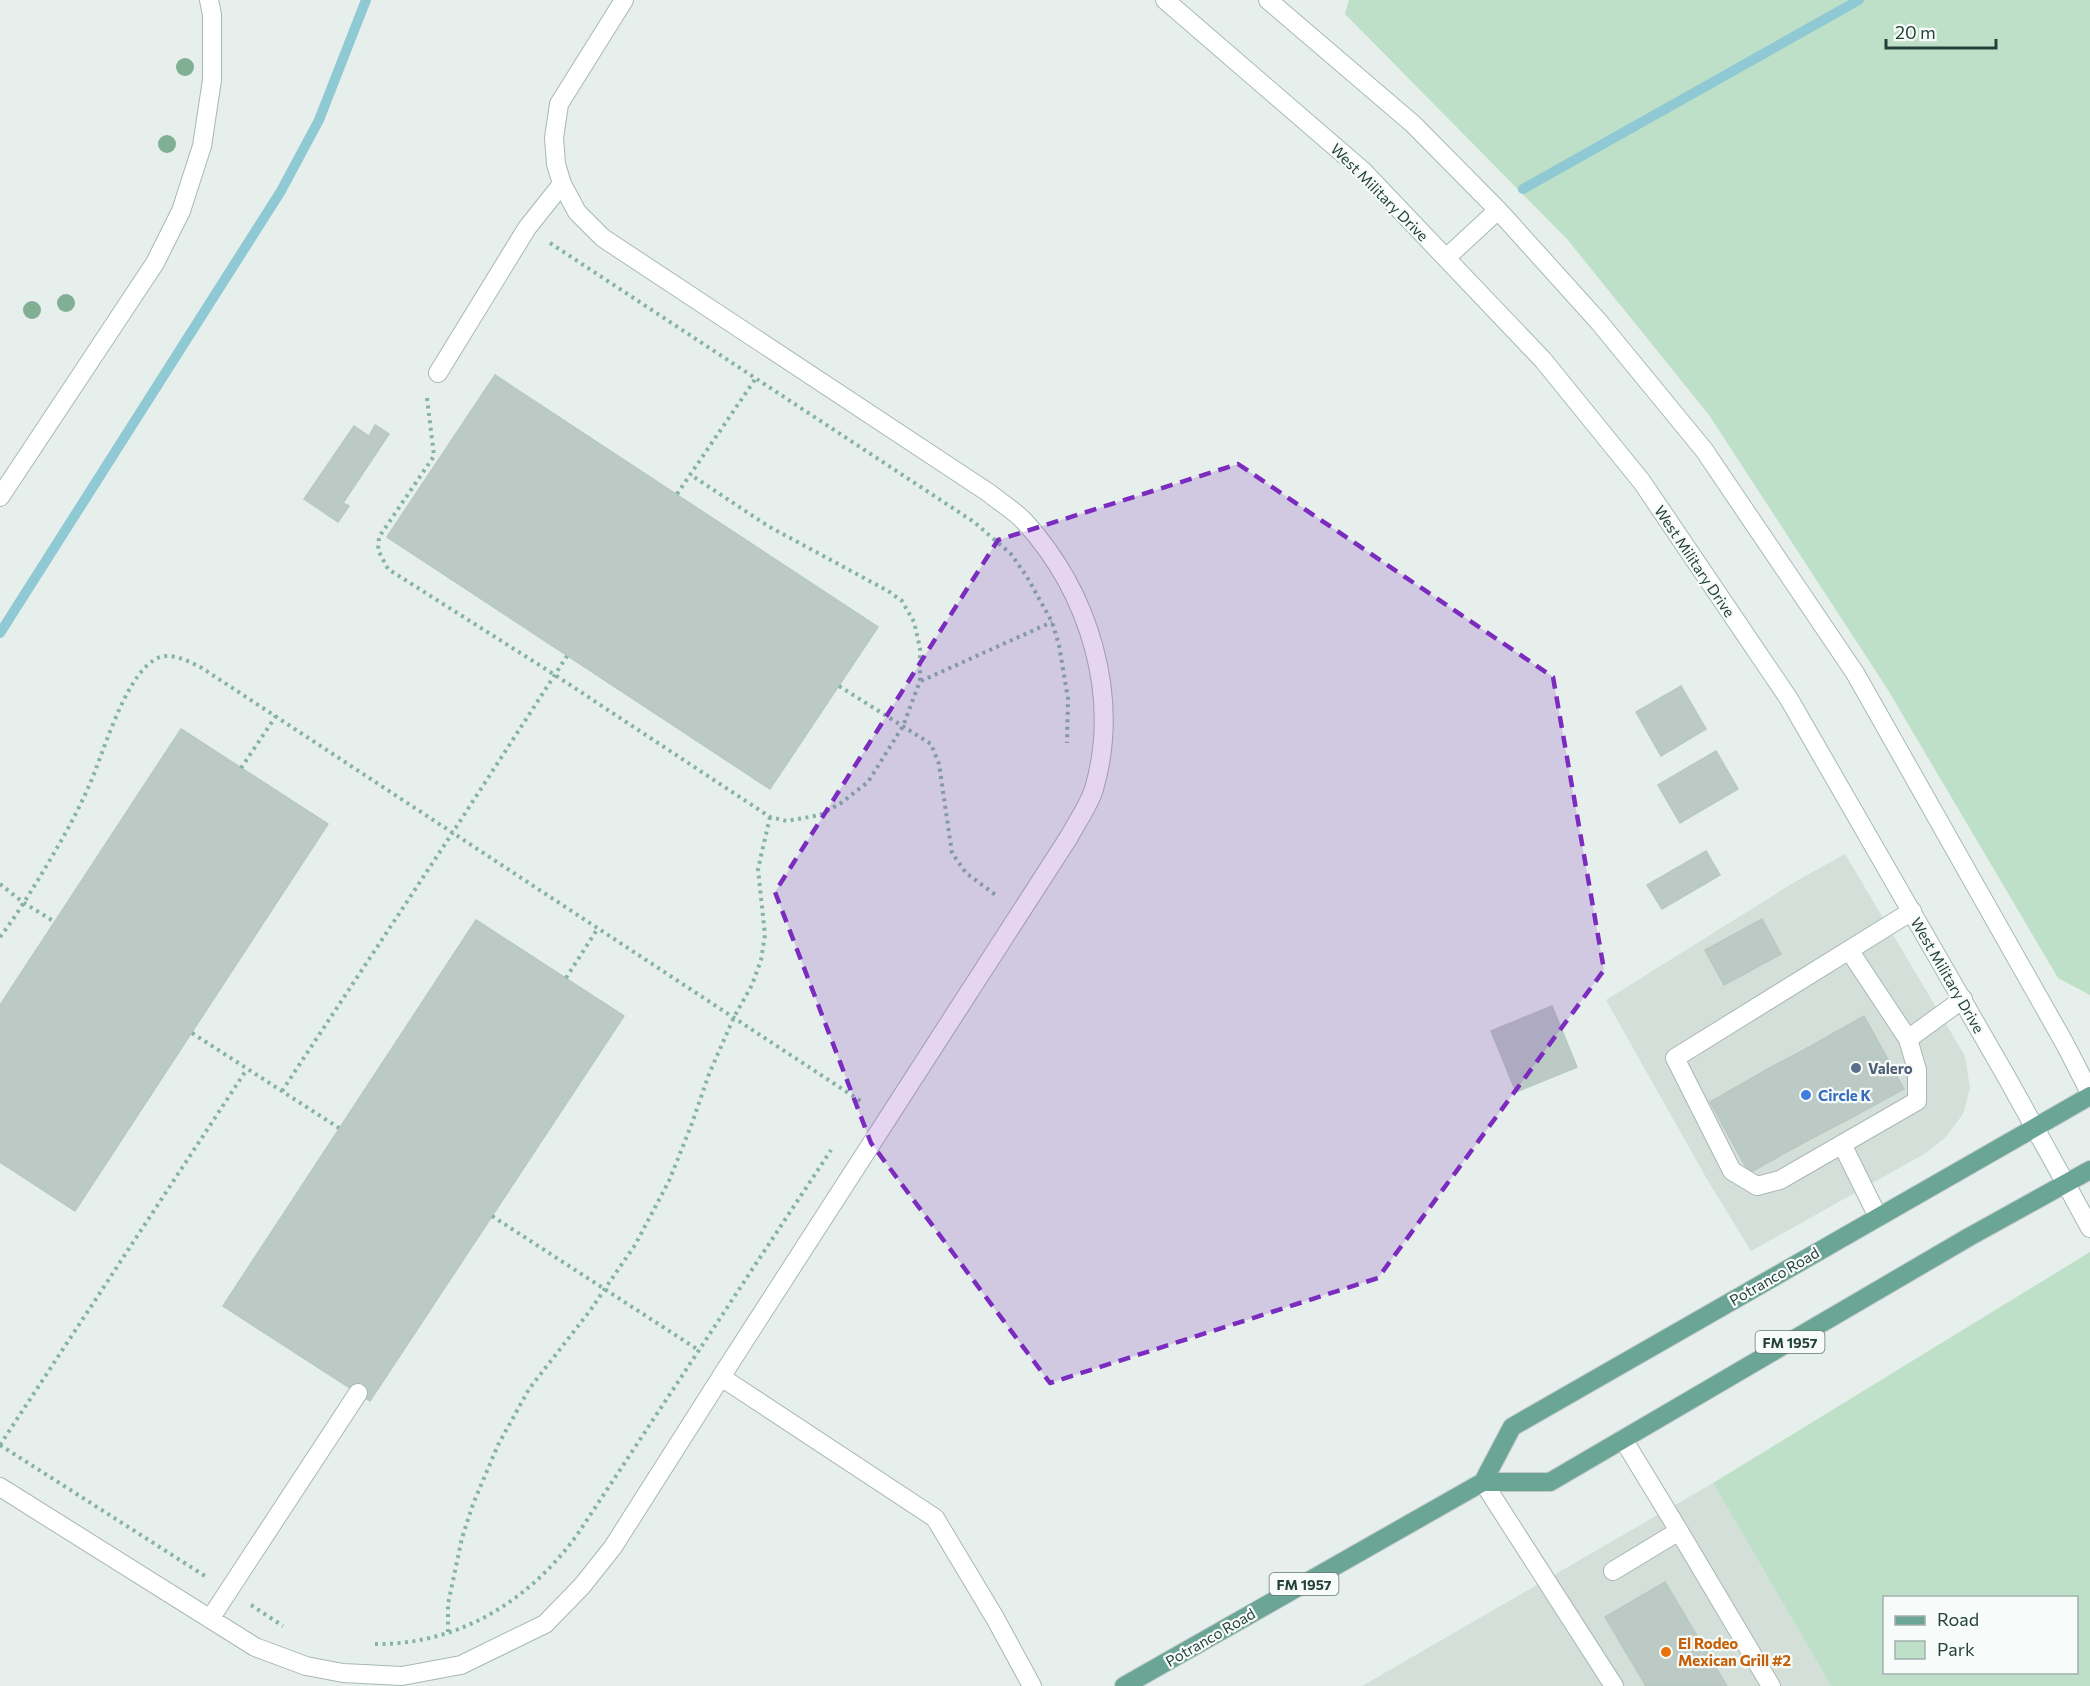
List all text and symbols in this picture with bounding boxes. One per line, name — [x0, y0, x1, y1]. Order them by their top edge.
scale bar — [1886, 12, 1996, 50]
text: 20 m — [1895, 21, 1936, 43]
street label: West Military Drive — [1327, 139, 1433, 245]
street label: West Military Drive — [1651, 502, 1739, 620]
street label: West Military Drive — [1908, 914, 1989, 1036]
place label: Valero — [1868, 1059, 1913, 1077]
marker: Valero — [1849, 1061, 1863, 1075]
place label: Circle K — [1818, 1086, 1872, 1104]
marker: Circle K — [1799, 1088, 1813, 1102]
street label: Potranco Road — [1726, 1243, 1822, 1309]
road number: FM 1957 — [1756, 1331, 1824, 1353]
road number: FM 1957 — [1270, 1573, 1338, 1595]
legend — [1883, 1596, 2078, 1674]
street label: Potranco Road — [1162, 1604, 1258, 1670]
text: Road — [1937, 1608, 1979, 1630]
place label: El Rodeo Mexican Grill #2 — [1678, 1634, 1791, 1669]
text: Park — [1937, 1638, 1975, 1660]
marker: El Rodeo Mexican Grill #2 — [1659, 1645, 1673, 1659]

